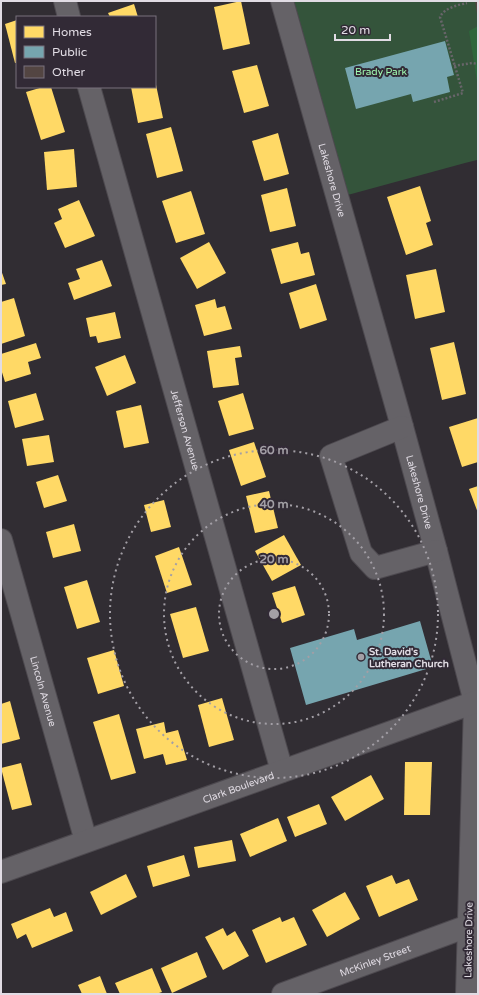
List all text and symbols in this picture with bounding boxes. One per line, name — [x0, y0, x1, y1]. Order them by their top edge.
legend — [16, 16, 156, 88]
scale bar — [335, 16, 390, 42]
text: 20 m — [341, 23, 370, 37]
text: Homes — [52, 25, 92, 39]
text: Public — [52, 45, 87, 59]
text: Other — [52, 65, 85, 79]
park label: Brady Park — [355, 66, 408, 78]
street label: Lakeshore Drive — [315, 142, 348, 219]
street label: Jefferson Avenue — [168, 388, 202, 472]
text: 60 m — [259, 443, 289, 457]
street label: Lakeshore Drive — [403, 454, 435, 531]
text: 40 m — [259, 497, 289, 511]
text: 20 m — [259, 552, 289, 566]
centre of rings — [267, 607, 281, 621]
place label: St. David's Lutheran Church — [369, 646, 449, 670]
marker: St. David's Lutheran Church — [356, 652, 366, 662]
street label: Lincoln Avenue — [27, 655, 58, 728]
street label: Clark Boulevard — [201, 770, 276, 806]
street label: Lakeshore Drive — [462, 902, 476, 978]
street label: McKinley Street — [338, 943, 413, 980]

